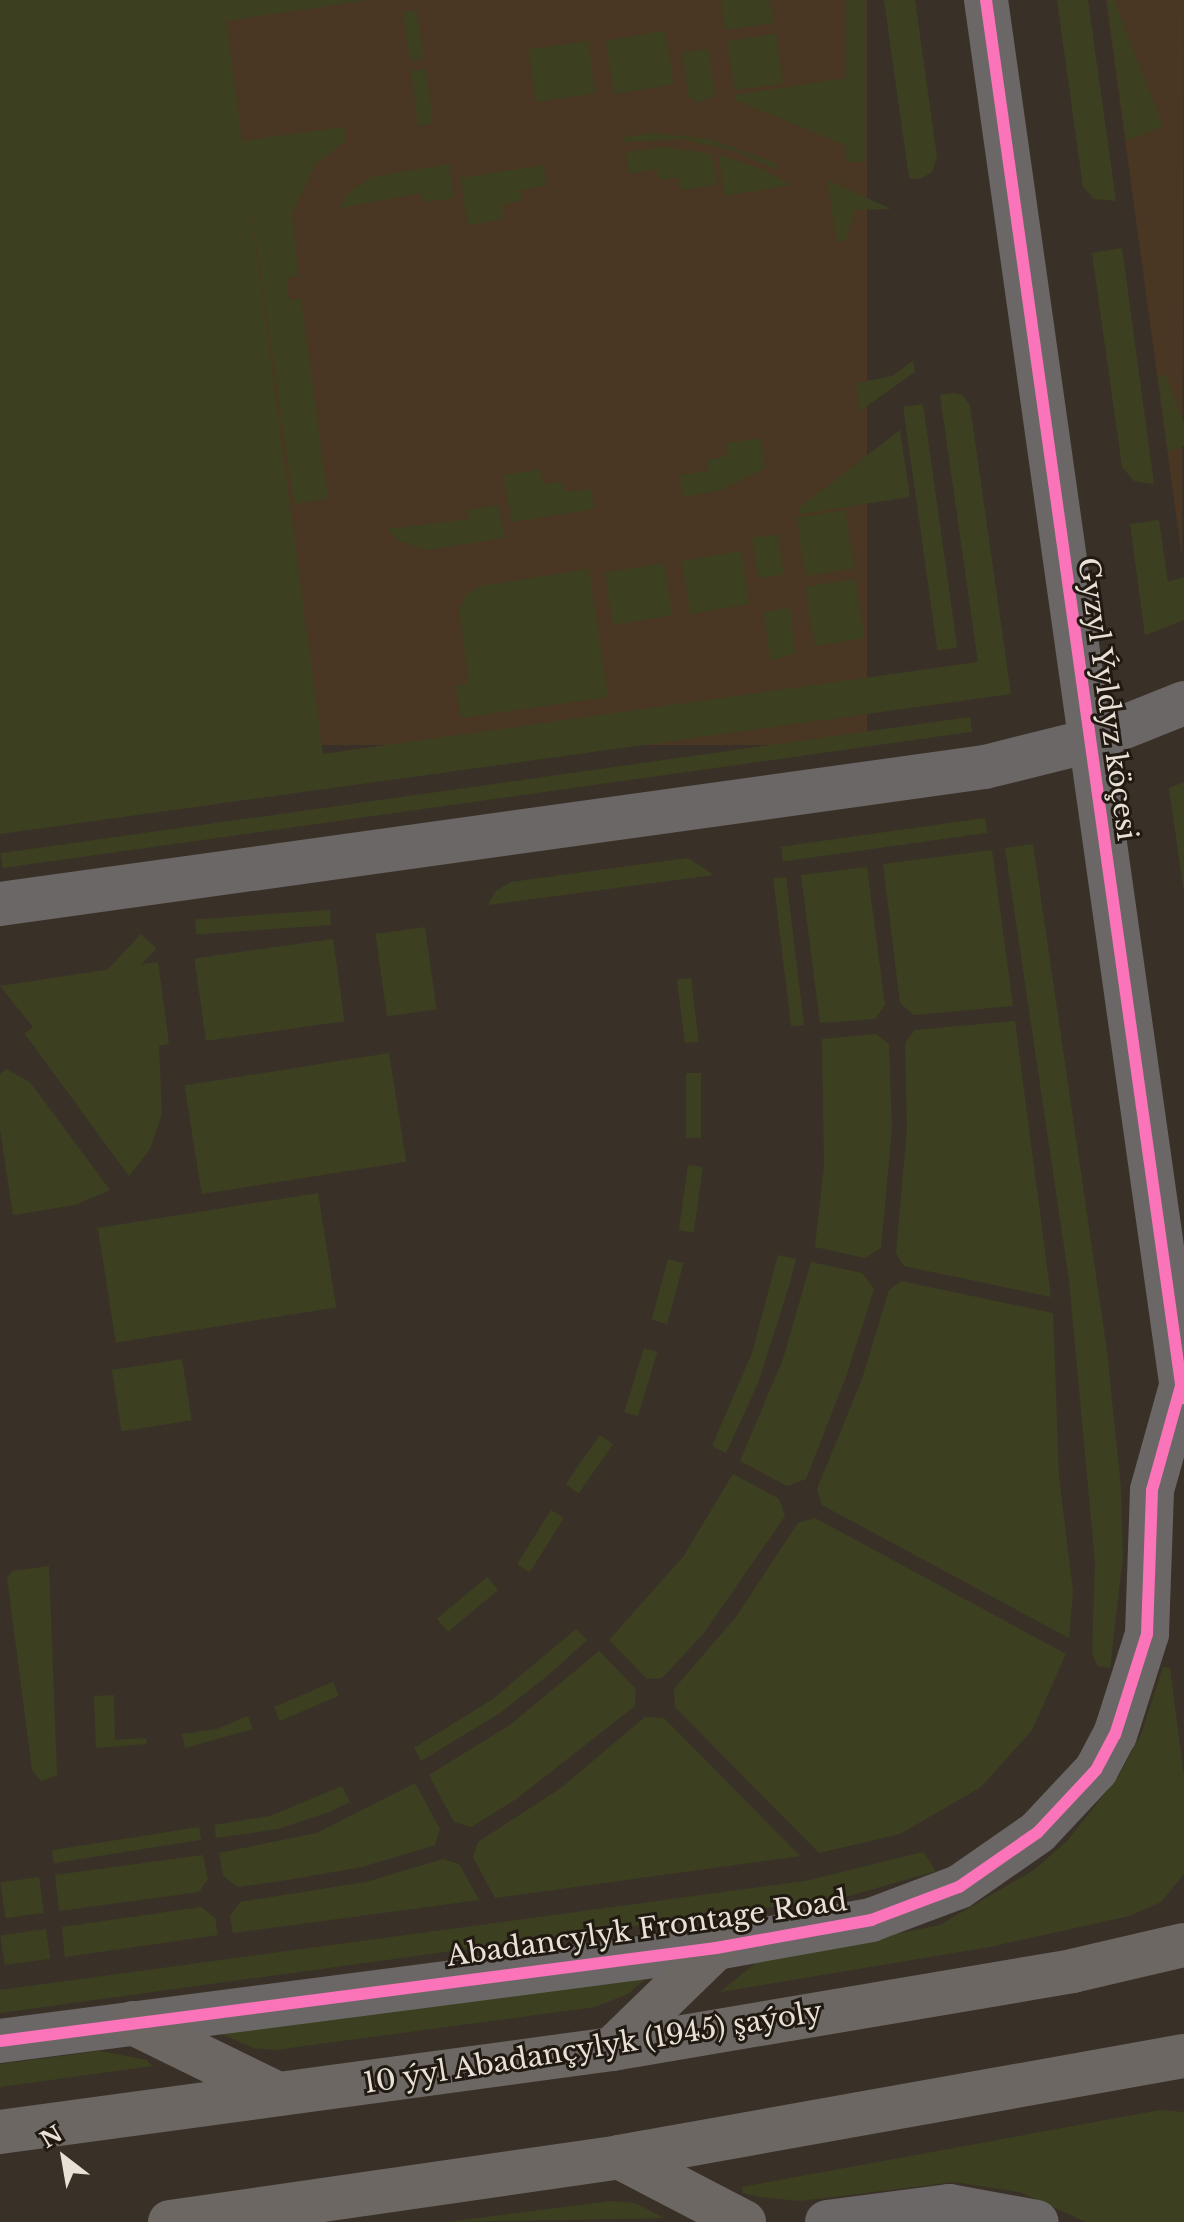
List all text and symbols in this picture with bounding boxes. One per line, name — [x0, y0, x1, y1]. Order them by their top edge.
street label: Gyzyl Ýyldyz köçesi — [1070, 555, 1144, 843]
street label: Abadancylyk Frontage Road — [445, 1884, 849, 1974]
street label: 10 ýyl Abadançylyk (1945) şaýoly — [360, 1995, 826, 2101]
north arrow — [24, 2118, 104, 2198]
text: N — [36, 2120, 67, 2154]

